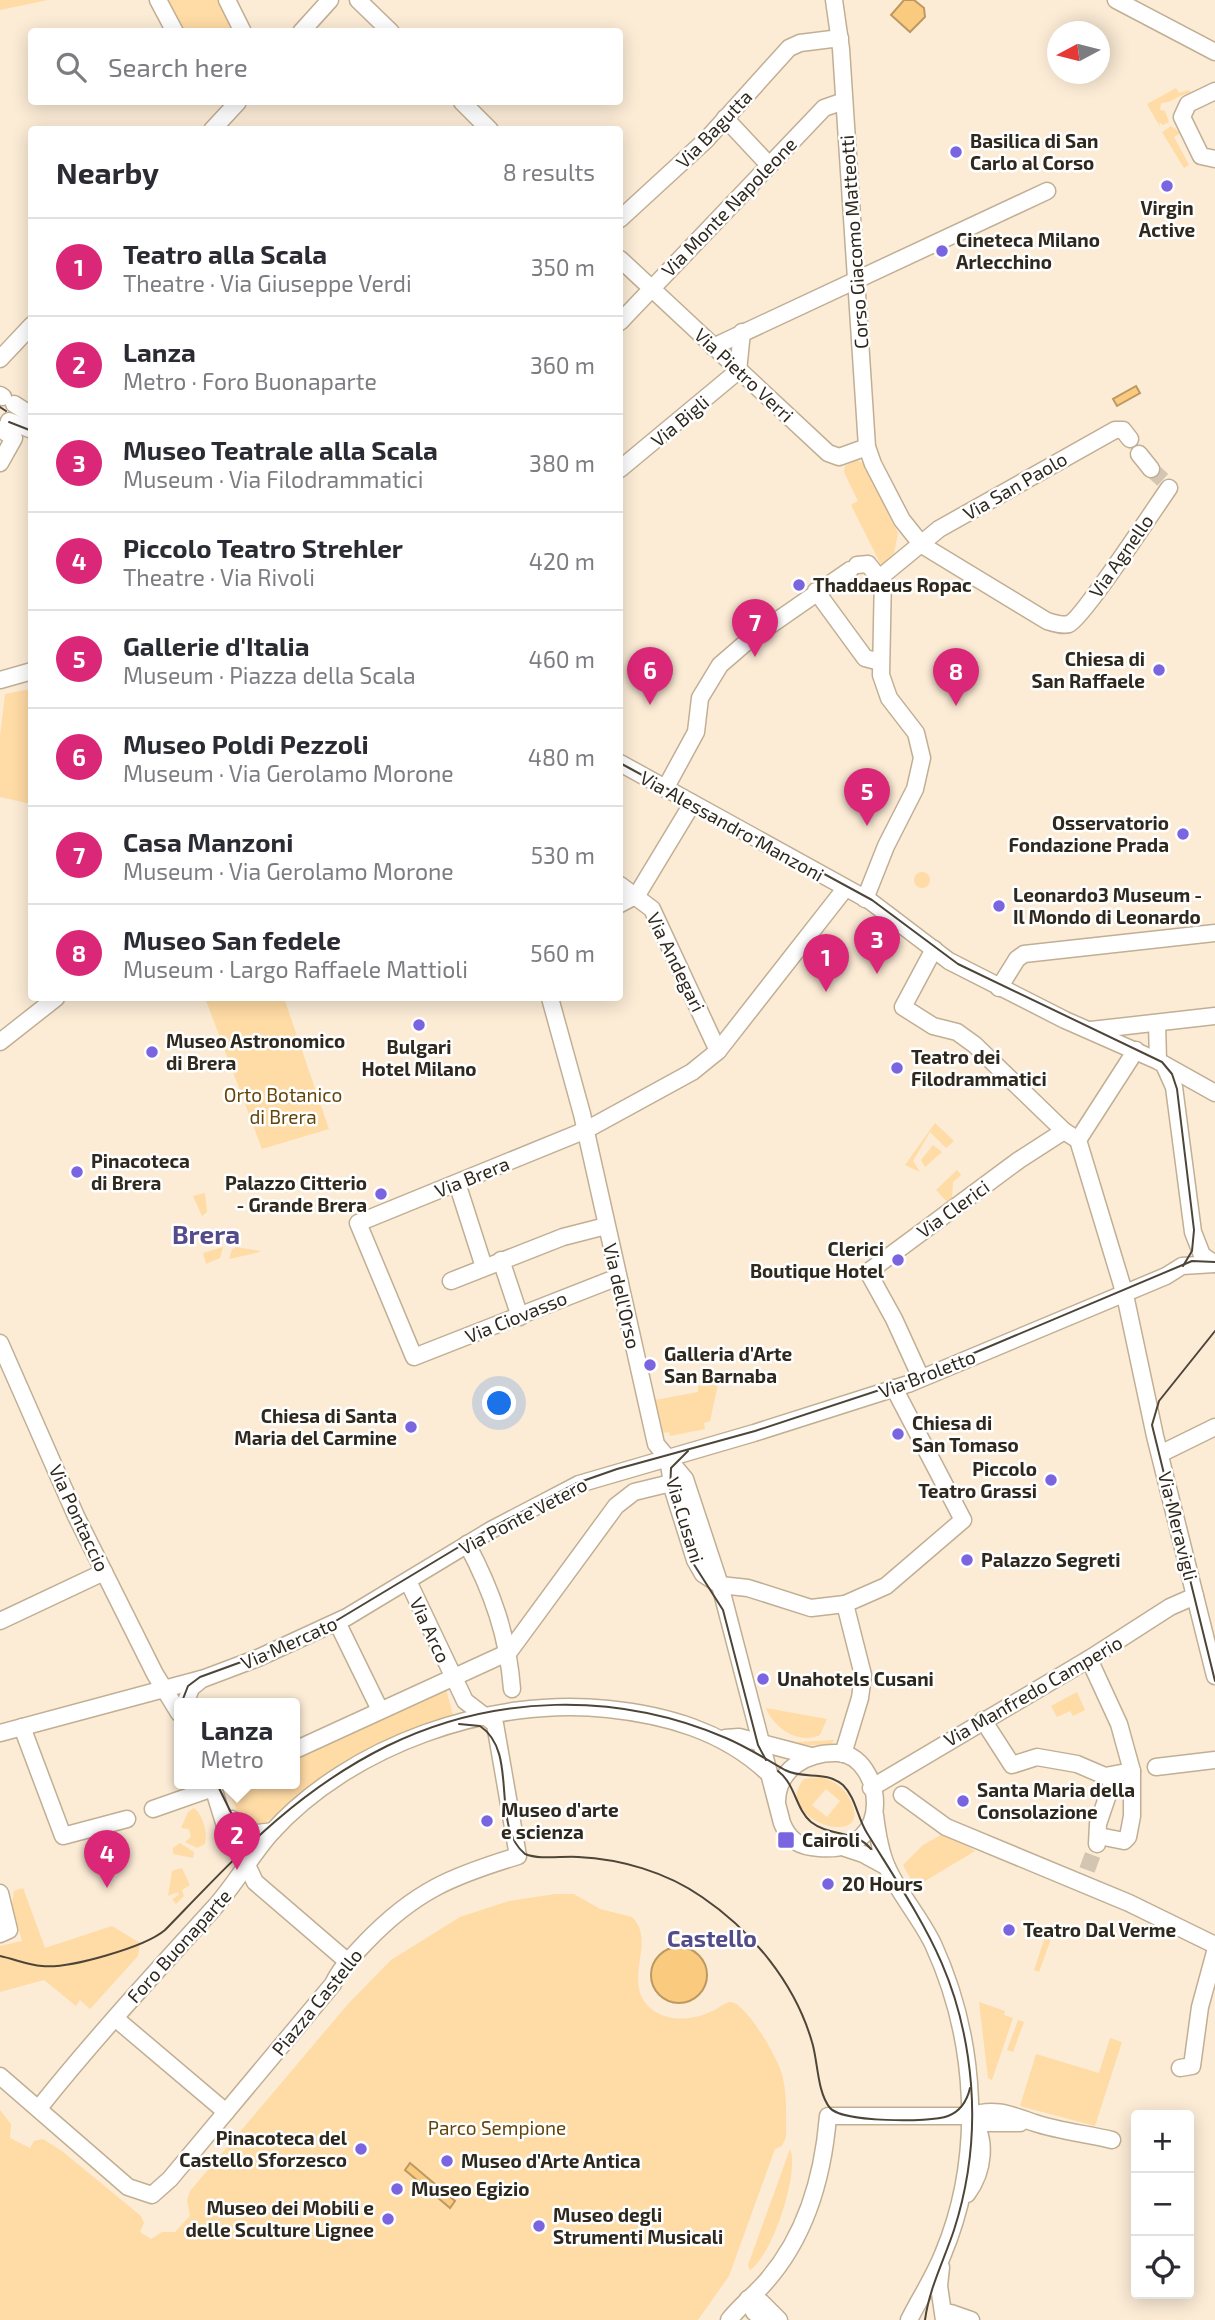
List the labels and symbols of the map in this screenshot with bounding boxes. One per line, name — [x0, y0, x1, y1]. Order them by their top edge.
north arrow — [1047, 21, 1110, 84]
street label: Via Bagutta — [671, 85, 756, 172]
place label: Basilica di San Carlo al Corso — [970, 129, 1098, 174]
street label: Via Monte Napoleone — [656, 132, 801, 281]
street label: Corso Giacomo Matteotti — [835, 134, 872, 350]
marker: Basilica di San Carlo al Corso — [948, 144, 964, 160]
marker: Virgin Active — [1159, 178, 1175, 194]
place label: Virgin Active — [1139, 196, 1195, 241]
place label: Cineteca Milano Arlecchino — [956, 228, 1100, 273]
marker: Cineteca Milano Arlecchino — [934, 243, 950, 259]
street label: Via Pietro Verri — [690, 323, 799, 426]
street label: Via Bigli — [646, 390, 713, 451]
street label: Via San Paolo — [959, 447, 1071, 525]
street label: Via Agnello — [1084, 510, 1158, 602]
place label: Thaddaeus Ropac — [813, 573, 972, 596]
marker: Thaddaeus Ropac — [791, 577, 807, 593]
pin: 7 — [732, 599, 778, 657]
pin: 6 — [627, 647, 673, 705]
place label: Chiesa di San Raffaele — [1032, 647, 1145, 692]
pin: 8 — [933, 648, 979, 706]
marker: Chiesa di San Raffaele — [1151, 662, 1167, 678]
street label: Via Alessandro Manzoni — [636, 765, 828, 886]
pin: 5 — [844, 768, 890, 826]
place label: Osservatorio Fondazione Prada — [1008, 811, 1169, 856]
marker: Osservatorio Fondazione Prada — [1175, 826, 1191, 842]
place label: Leonardo3 Museum - Il Mondo di Leonardo — [1013, 883, 1202, 928]
marker: Leonardo3 Museum - Il Mondo di Leonardo — [991, 898, 1007, 914]
street label: Via Andegari — [643, 908, 710, 1015]
pin: 3 — [854, 916, 900, 974]
pin: 1 — [803, 934, 849, 992]
marker: Bulgari Hotel Milano — [411, 1017, 427, 1033]
place label: Museo Astronomico di Brera — [166, 1029, 345, 1074]
place label: Bulgari Hotel Milano — [361, 1035, 477, 1080]
marker: Museo Astronomico di Brera — [144, 1044, 160, 1060]
place label: Teatro dei Filodrammatici — [911, 1045, 1047, 1090]
marker: Teatro dei Filodrammatici — [889, 1060, 905, 1076]
park label: Orto Botanico di Brera — [224, 1083, 342, 1128]
place label: Pinacoteca di Brera — [91, 1149, 190, 1194]
street label: Via Brera — [431, 1151, 512, 1202]
marker: Pinacoteca di Brera — [69, 1164, 85, 1180]
place label: Palazzo Citterio - Grande Brera — [225, 1171, 367, 1216]
street label: Via Clerici — [912, 1175, 993, 1243]
marker: Palazzo Citterio - Grande Brera — [373, 1186, 389, 1202]
district label: Brera — [172, 1218, 240, 1249]
place label: Clerici Boutique Hotel — [750, 1237, 885, 1282]
street label: Via dell'Orso — [599, 1241, 646, 1351]
marker: Clerici Boutique Hotel — [890, 1252, 906, 1268]
street label: Via Ciovasso — [462, 1286, 570, 1347]
place label: Galleria d'Arte San Barnaba — [664, 1342, 793, 1387]
street label: Via Broletto — [875, 1345, 979, 1403]
marker: Galleria d'Arte San Barnaba — [642, 1357, 658, 1373]
your location — [482, 1386, 516, 1420]
place label: Chiesa di Santa Maria del Carmine — [234, 1404, 397, 1449]
place label: Chiesa di San Tomaso — [912, 1411, 1019, 1456]
marker: Chiesa di Santa Maria del Carmine — [403, 1419, 419, 1435]
marker: Chiesa di San Tomaso — [890, 1426, 906, 1442]
place label: Piccolo Teatro Grassi — [918, 1457, 1037, 1502]
street label: Via Pontaccio — [45, 1461, 114, 1575]
street label: Via Meravigli — [1154, 1469, 1203, 1583]
street label: Via Ponte Vetero — [455, 1472, 591, 1559]
marker: Piccolo Teatro Grassi — [1043, 1472, 1059, 1488]
street label: Via Cusani — [662, 1474, 709, 1566]
place label: Palazzo Segreti — [981, 1548, 1120, 1571]
marker: Palazzo Segreti — [959, 1552, 975, 1568]
street label: Via Arco — [405, 1593, 456, 1666]
street label: Via Mercato — [237, 1611, 341, 1674]
street label: Via Manfredo Camperio — [940, 1630, 1126, 1751]
place label: Unahotels Cusani — [777, 1667, 934, 1690]
marker: Unahotels Cusani — [755, 1671, 771, 1687]
place label: Santa Maria della Consolazione — [977, 1778, 1135, 1823]
marker: Santa Maria della Consolazione — [955, 1793, 971, 1809]
place label: Museo d'arte e scienza — [501, 1798, 619, 1843]
pin: 2 — [214, 1812, 260, 1870]
marker: Museo d'arte e scienza — [479, 1813, 495, 1829]
place label: Cairoli — [802, 1828, 860, 1851]
pin: 4 — [84, 1830, 130, 1888]
marker: Cairoli — [776, 1830, 796, 1850]
place label: 20 Hours — [842, 1872, 923, 1895]
marker: 20 Hours — [820, 1876, 836, 1892]
street label: Foro Buonaparte — [122, 1884, 236, 2007]
place label: Teatro Dal Verme — [1023, 1918, 1176, 1941]
marker: Teatro Dal Verme — [1001, 1922, 1017, 1938]
district label: Castello — [667, 1924, 757, 1952]
street label: Piazza Castello — [267, 1944, 367, 2060]
park label: Parco Sempione — [428, 2116, 566, 2139]
place label: Pinacoteca del Castello Sforzesco — [179, 2126, 348, 2171]
marker: Pinacoteca del Castello Sforzesco — [353, 2141, 369, 2157]
place label: Museo d'Arte Antica — [461, 2149, 640, 2172]
marker: Museo d'Arte Antica — [439, 2153, 455, 2169]
place label: Museo Egizio — [411, 2177, 529, 2200]
marker: Museo Egizio — [389, 2181, 405, 2197]
place label: Museo dei Mobili e delle Sculture Lignee — [185, 2196, 374, 2241]
place label: Museo degli Strumenti Musicali — [553, 2203, 723, 2248]
marker: Museo dei Mobili e delle Sculture Lignee — [380, 2211, 396, 2227]
marker: Museo degli Strumenti Musicali — [531, 2218, 547, 2234]

